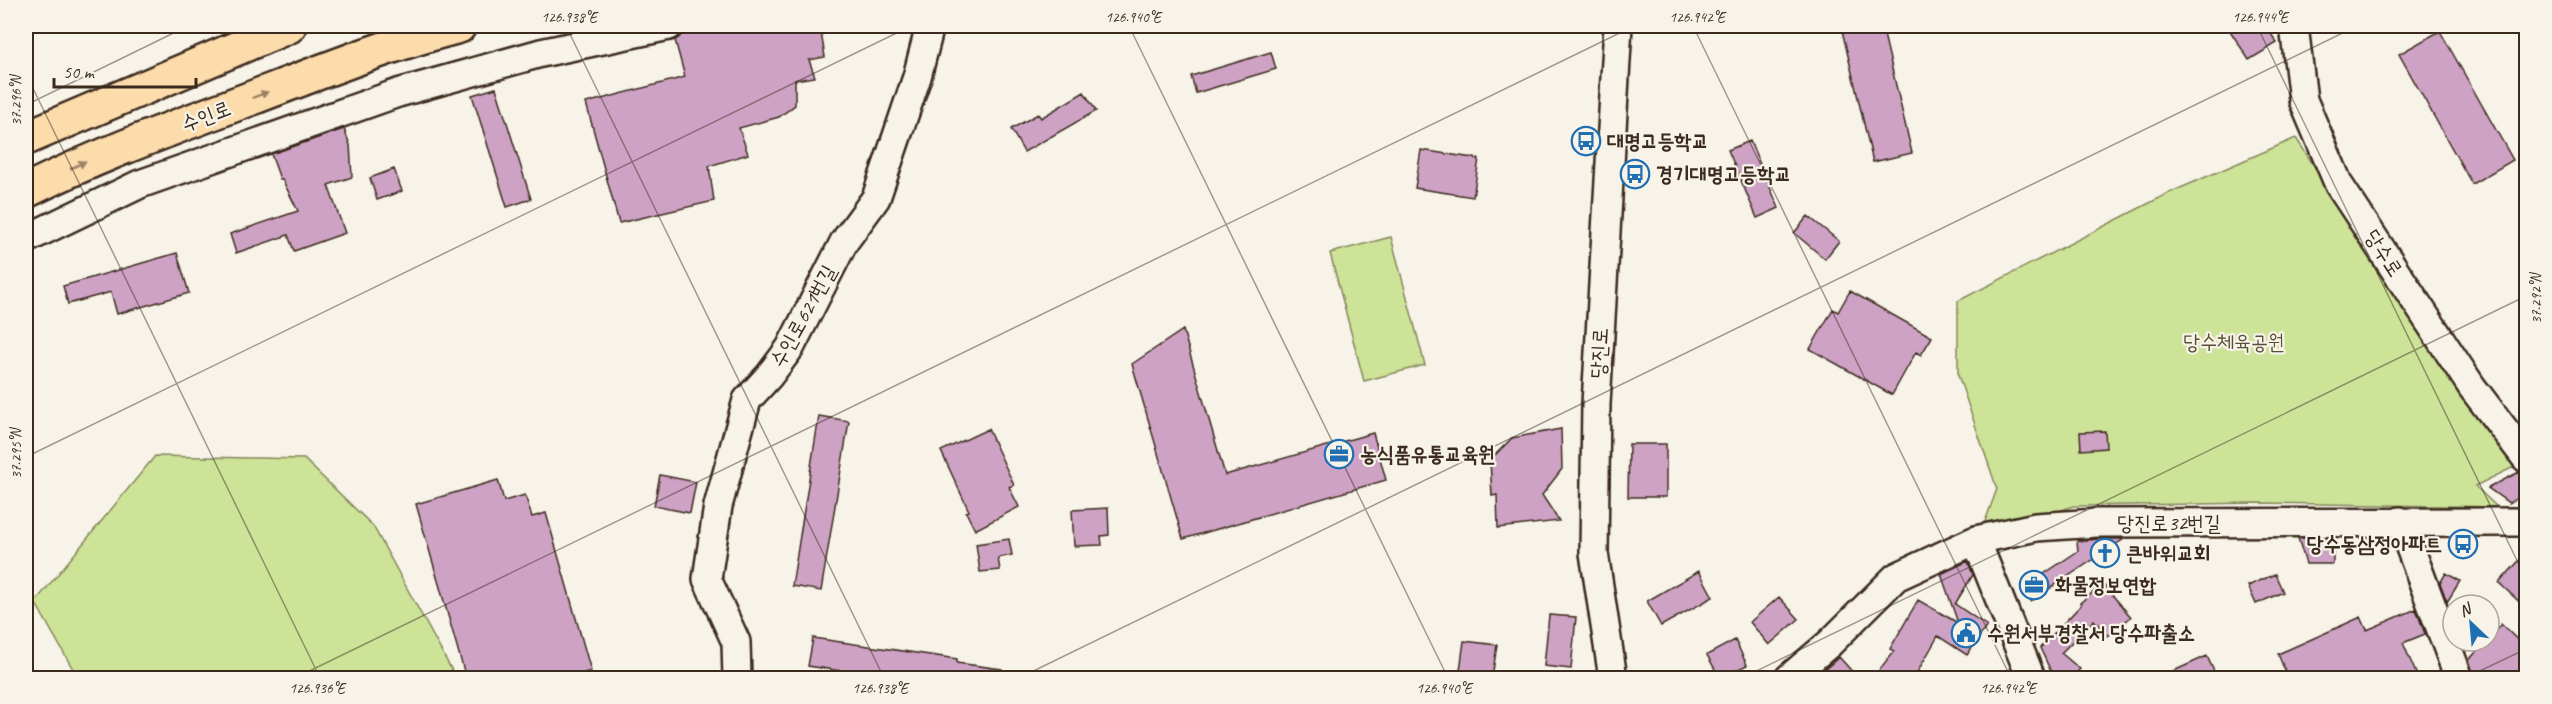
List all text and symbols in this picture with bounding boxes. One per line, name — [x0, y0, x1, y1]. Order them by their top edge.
text: 126.938°E — [541, 8, 599, 27]
text: 126.940°E — [1105, 8, 1163, 27]
text: 126.942°E — [1669, 8, 1727, 27]
text: 126.944°E — [2232, 8, 2290, 27]
scale bar — [54, 51, 196, 89]
text: 50 m — [63, 61, 96, 83]
text: 37.296°N — [7, 73, 26, 126]
one-way arrow — [251, 90, 269, 99]
street label: 수인로 — [178, 95, 234, 137]
bus stop icon: 대명고등학교 — [1570, 125, 1602, 157]
place label: 대명고등학교 — [1607, 128, 1708, 154]
bus stop icon: 경기대명고등학교 — [1619, 158, 1651, 190]
one-way arrow — [69, 161, 86, 170]
place label: 경기대명고등학교 — [1656, 161, 1791, 187]
street label: 당수로 — [2359, 225, 2409, 281]
street label: 수인로621번길 — [764, 260, 842, 372]
text: 37.292°N — [2527, 271, 2546, 324]
street label: 당진로 — [1585, 327, 1613, 379]
park label: 당수체육공원 — [2183, 329, 2285, 355]
text: 37.295°N — [7, 426, 26, 479]
office icon: 농식품유통교육원 — [1323, 438, 1355, 470]
place label: 농식품유통교육원 — [1360, 441, 1495, 467]
street label: 당진로32번길 — [2117, 510, 2221, 536]
bus stop icon: 당수동삼정아파트 — [2447, 528, 2479, 560]
place label: 당수동삼정아파트 — [2307, 531, 2442, 557]
church icon: 큰바위교회 — [2089, 537, 2121, 569]
place label: 큰바위교회 — [2126, 540, 2211, 566]
office icon: 화물정보연합 — [2018, 569, 2050, 601]
place label: 화물정보연합 — [2055, 572, 2156, 598]
north arrow — [2441, 593, 2501, 653]
text: N — [2456, 598, 2476, 622]
public building icon: 수원서부경찰서 당수파출소 — [1950, 617, 1982, 649]
place label: 수원서부경찰서 당수파출소 — [1987, 620, 2195, 646]
text: 126.936°E — [289, 679, 347, 698]
text: 126.938°E — [852, 679, 910, 698]
text: 126.940°E — [1416, 679, 1474, 698]
text: 126.942°E — [1980, 679, 2038, 698]

